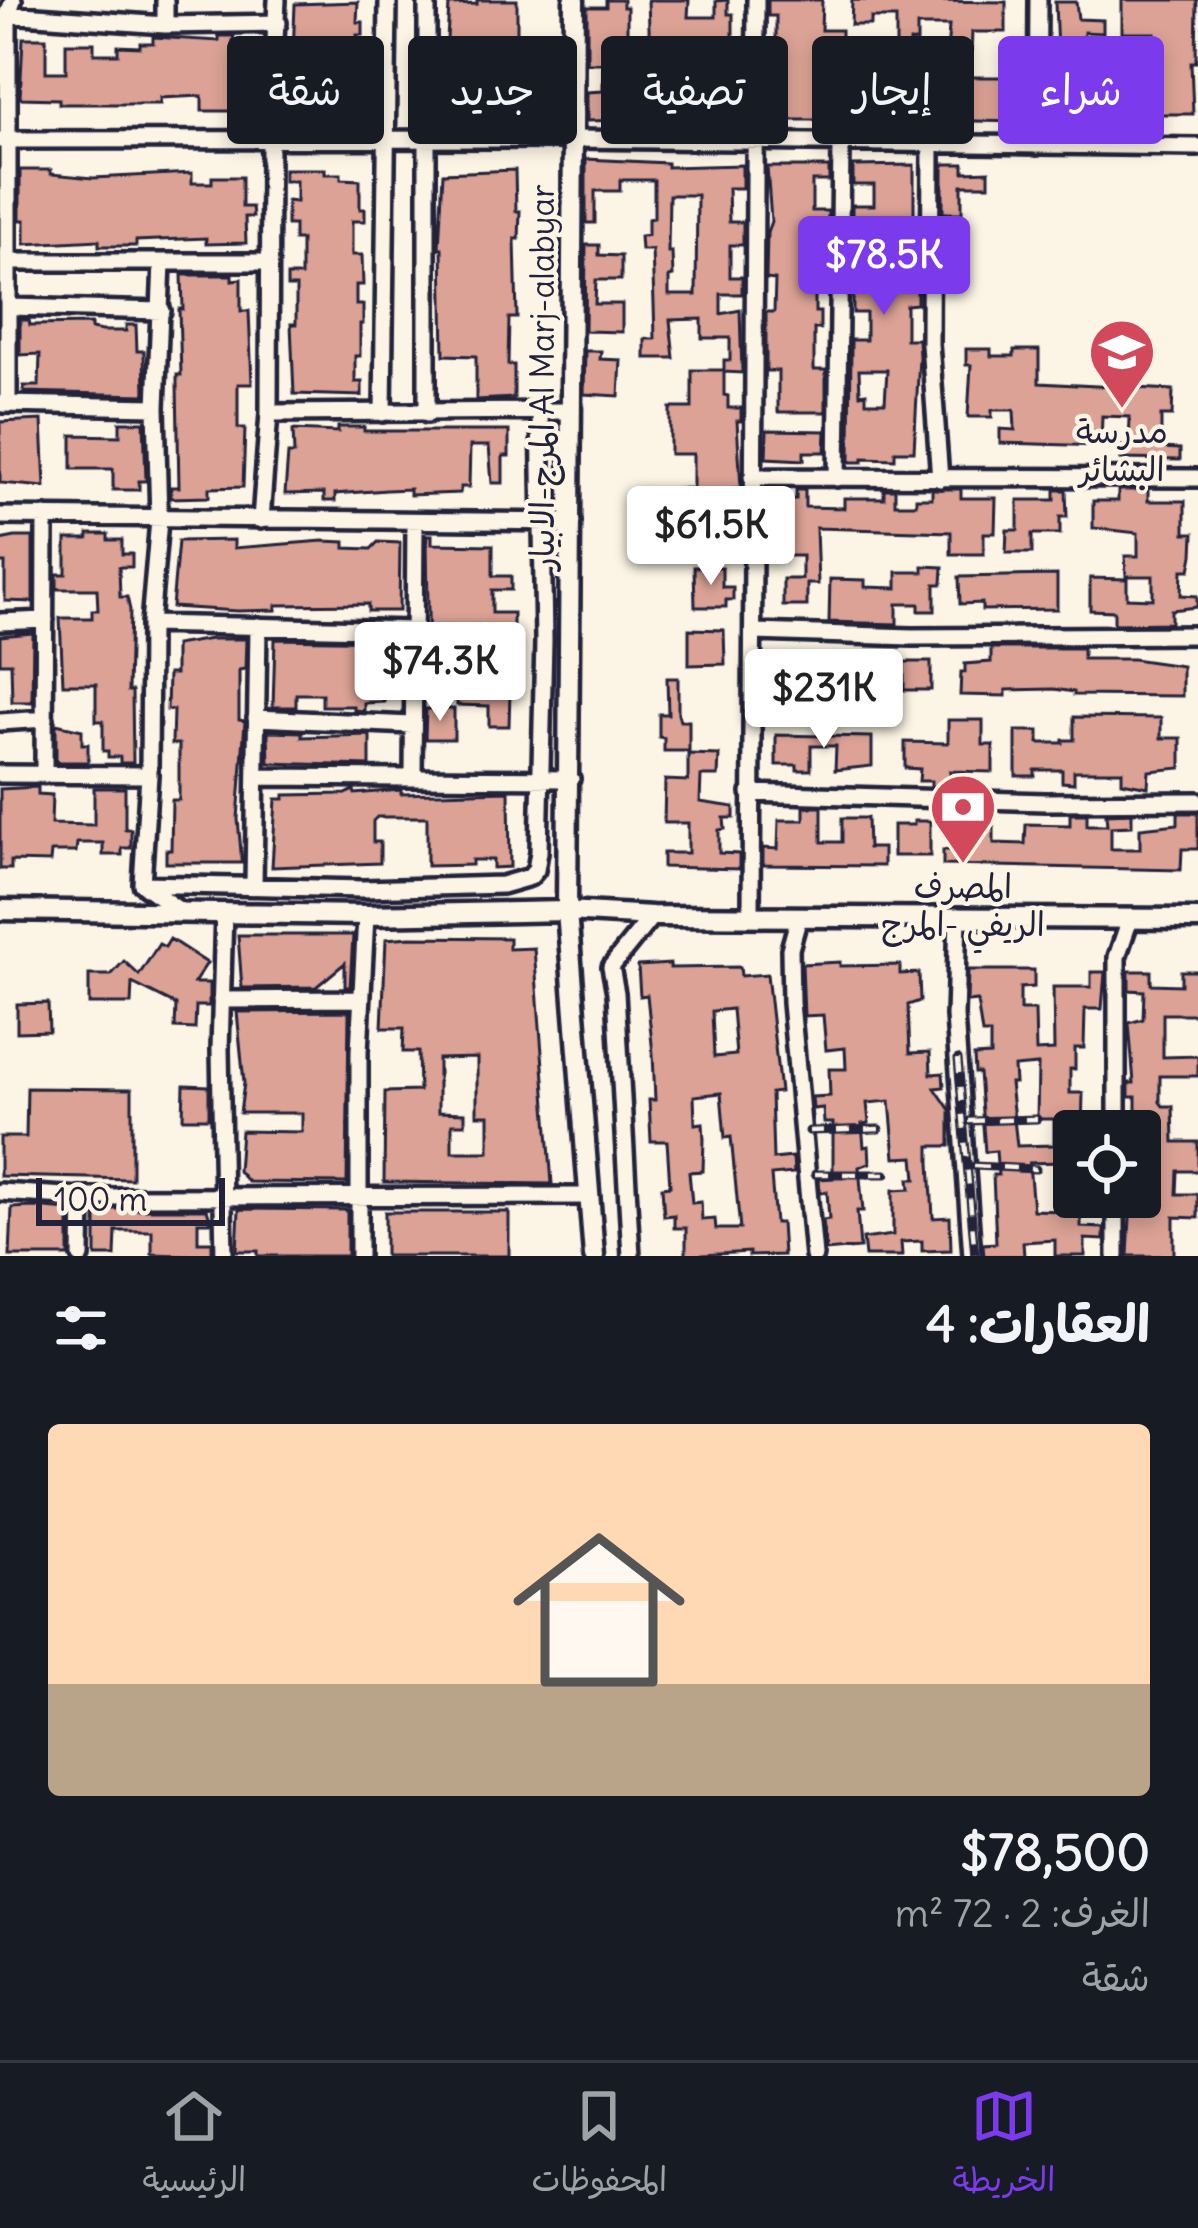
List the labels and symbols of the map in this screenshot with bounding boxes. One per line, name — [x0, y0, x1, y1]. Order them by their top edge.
street label: المرج-الابيار Al Marj-alabyar — [521, 184, 565, 573]
pin: $78.5K — [786, 216, 982, 318]
school or university icon: مدرسة البشائر — [1087, 317, 1157, 411]
place label: مدرسة البشائر — [1076, 410, 1168, 490]
pin: $61.5K — [613, 486, 809, 588]
pin: $74.3K — [342, 622, 538, 724]
pin: $231K — [740, 649, 908, 751]
bank icon: المصرف الريفي -المرج — [928, 772, 998, 866]
place label: المصرف الريفي -المرج — [881, 865, 1045, 954]
scale bar — [36, 1172, 225, 1225]

